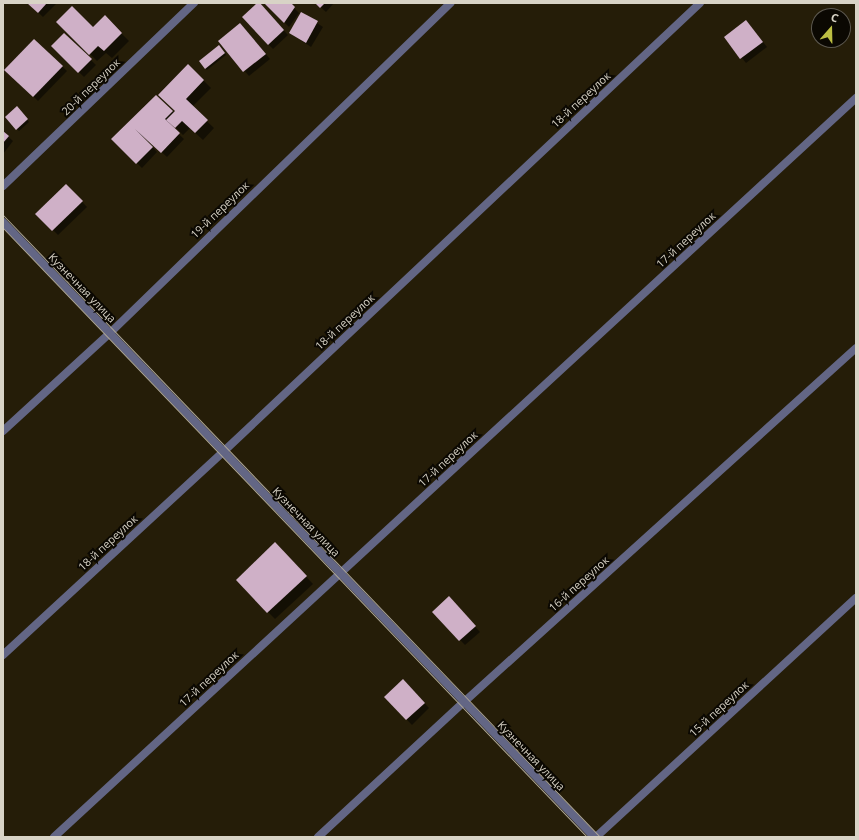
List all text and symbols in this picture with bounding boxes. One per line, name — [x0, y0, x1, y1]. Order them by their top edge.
north arrow — [811, 8, 851, 48]
text: С — [829, 9, 841, 25]
street label: 20-й переулок — [59, 56, 123, 118]
street label: 18-й переулок — [549, 69, 613, 131]
street label: 19-й переулок — [188, 179, 252, 241]
street label: 17-й переулок — [654, 209, 718, 271]
street label: Кузнечная улица — [46, 251, 118, 325]
street label: 18-й переулок — [313, 291, 377, 353]
street label: 17-й переулок — [416, 428, 480, 490]
street label: Кузнечная улица — [270, 485, 342, 559]
street label: 18-й переулок — [76, 512, 140, 574]
street label: 16-й переулок — [546, 554, 612, 614]
street label: 17-й переулок — [177, 648, 241, 710]
street label: 15-й переулок — [687, 678, 751, 740]
street label: Кузнечная улица — [495, 719, 567, 793]

